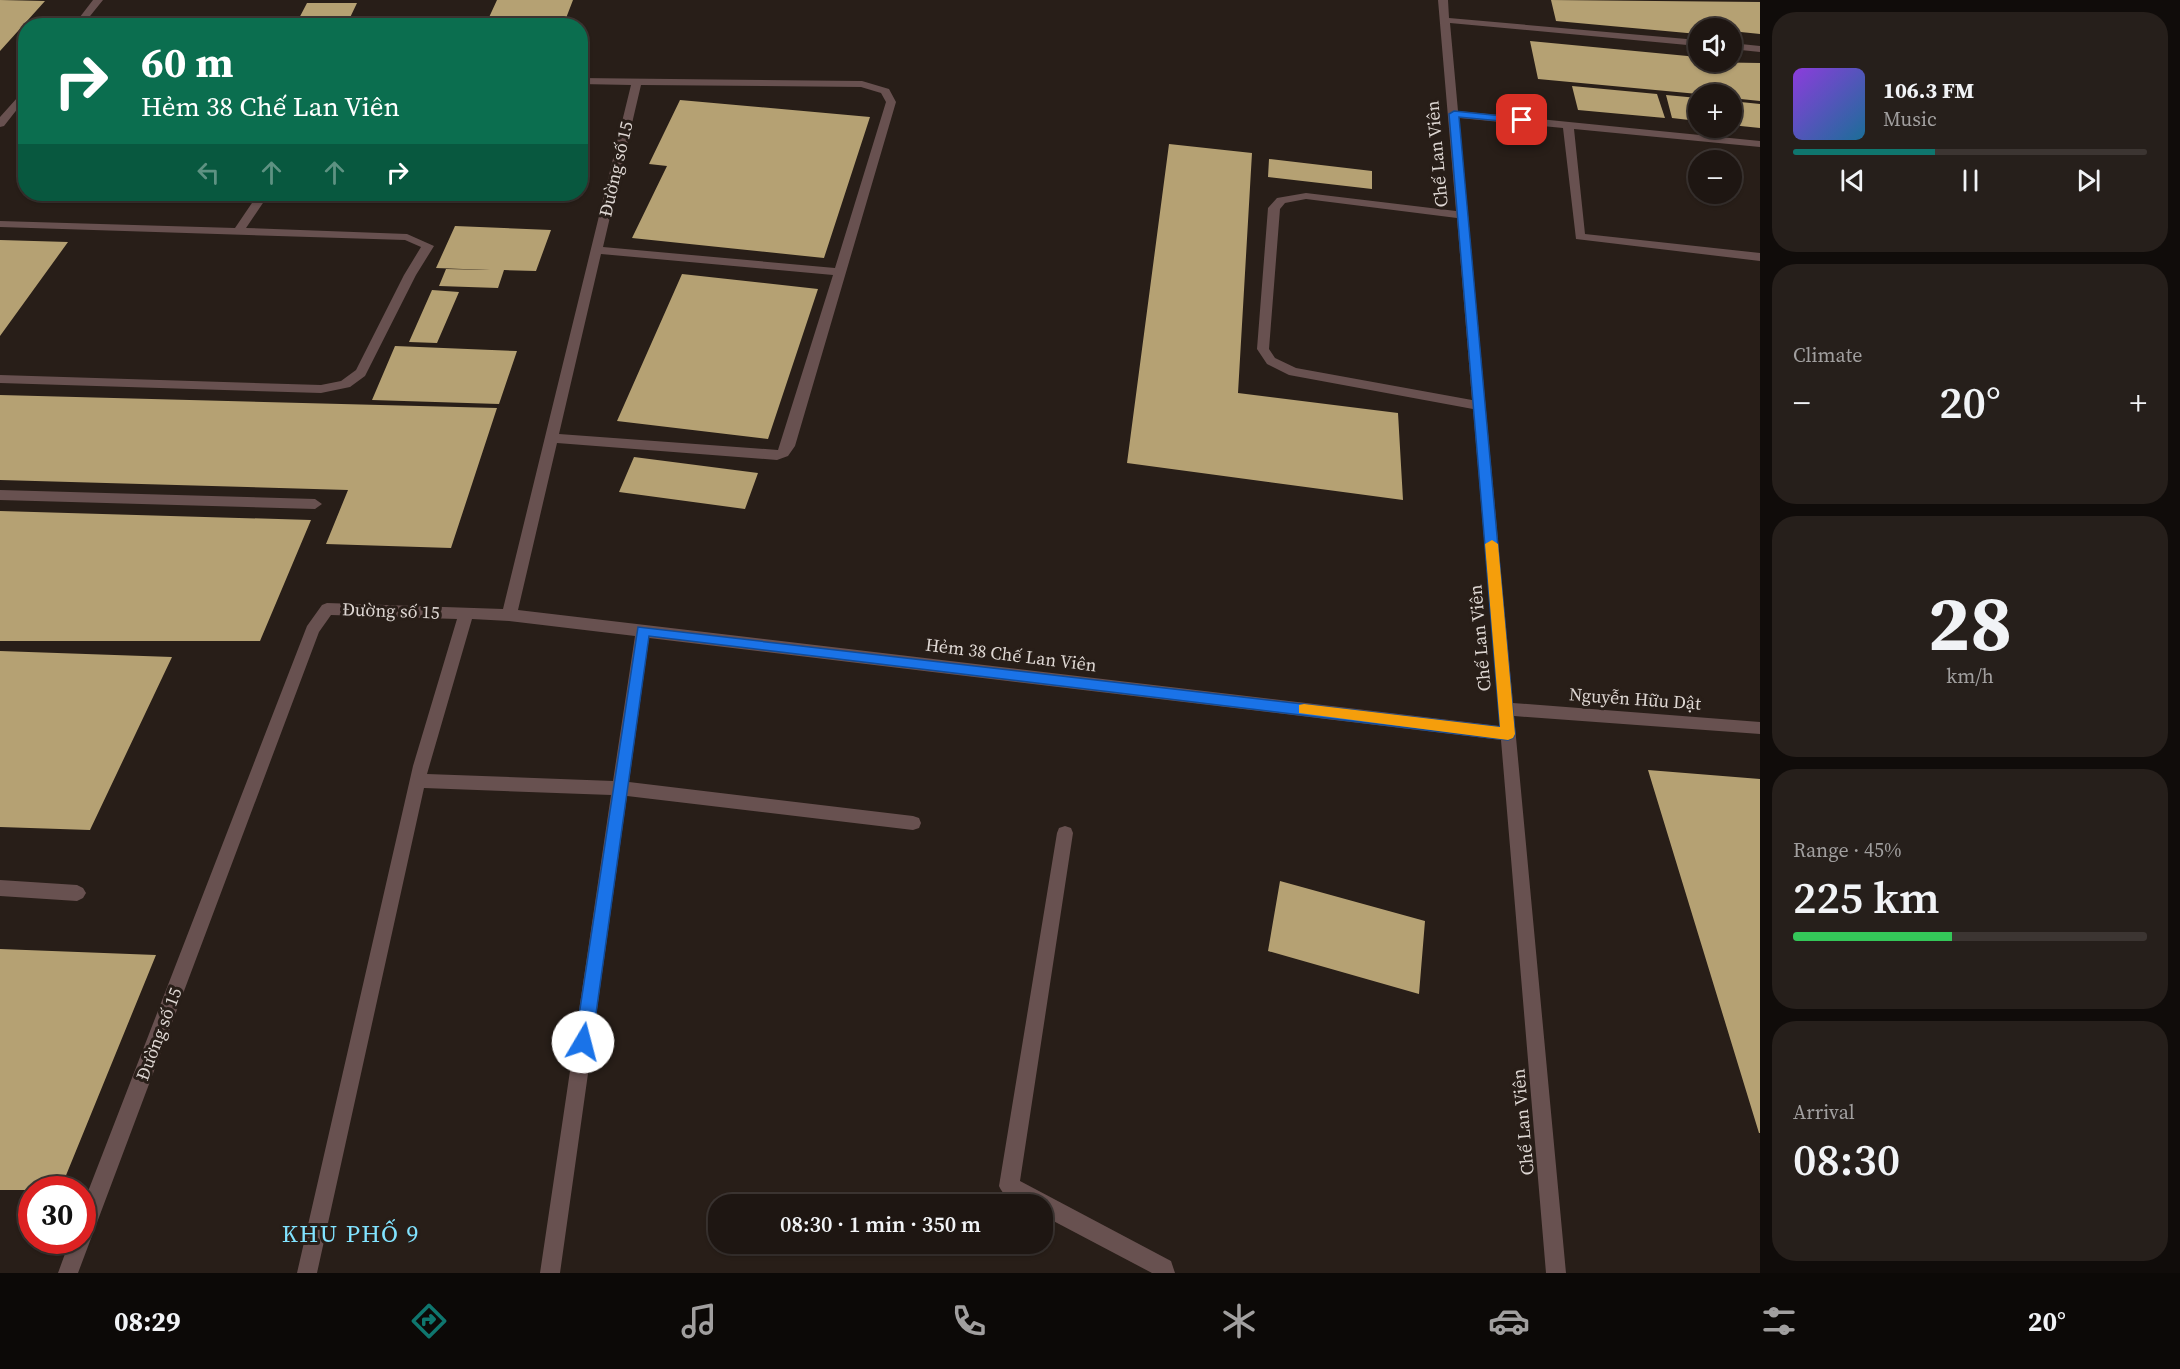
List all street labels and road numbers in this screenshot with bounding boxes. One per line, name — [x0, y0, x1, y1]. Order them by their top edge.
street label: Chế Lan Viên — [1419, 100, 1454, 208]
street label: Đường số 15 — [592, 119, 639, 219]
street label: Chế Lan Viên — [1462, 584, 1497, 692]
street label: Đường số 15 — [342, 596, 440, 625]
street label: Hẻm 38 Chế Lan Viên — [924, 632, 1098, 677]
street label: Nguyễn Hữu Dật — [1568, 681, 1702, 716]
street label: Đường số 15 — [129, 984, 188, 1084]
street label: Chế Lan Viên — [1505, 1068, 1540, 1176]

